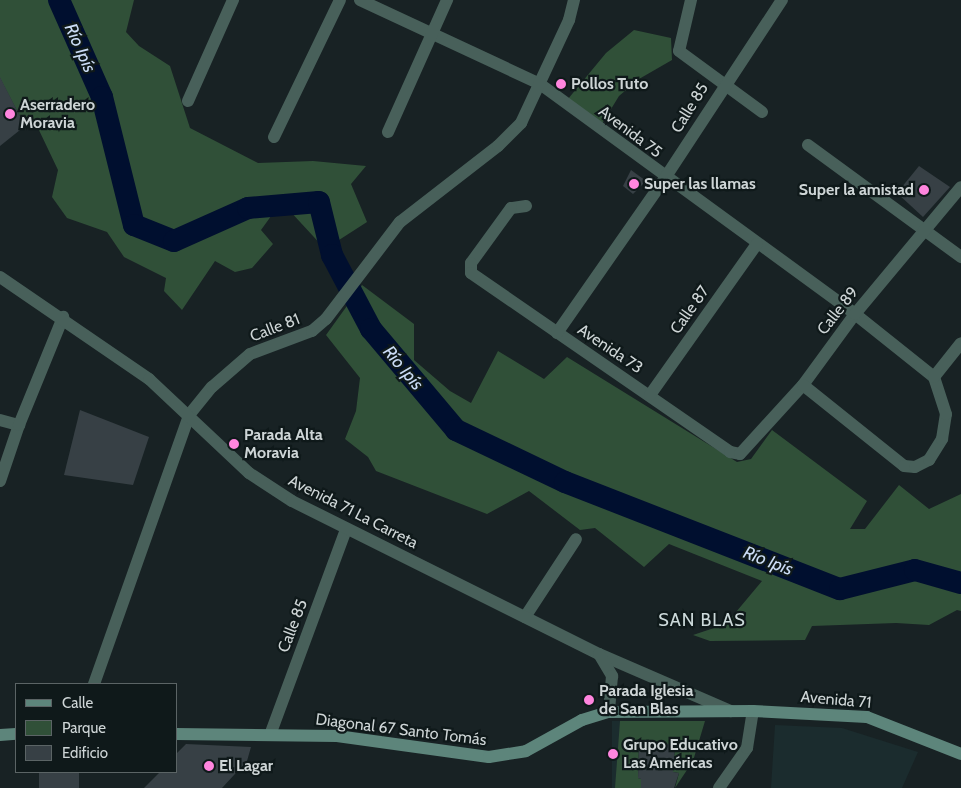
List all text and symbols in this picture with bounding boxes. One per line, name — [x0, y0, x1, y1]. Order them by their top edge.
water label: Río Ipís — [60, 20, 100, 76]
place label: Pollos Tuto — [571, 74, 648, 94]
marker: Pollos Tuto — [555, 78, 567, 90]
street label: Calle 85 — [667, 80, 713, 136]
place label: Aserradero Moravia — [20, 95, 95, 133]
street label: Avenida 75 — [595, 102, 665, 162]
marker: Aserradero Moravia — [4, 108, 16, 120]
place label: Super las llamas — [644, 174, 756, 194]
marker: Super las llamas — [628, 178, 640, 190]
place label: Super la amistad — [799, 180, 914, 200]
marker: Super la amistad — [918, 184, 930, 196]
street label: Calle 87 — [666, 282, 714, 338]
street label: Calle 89 — [813, 283, 863, 339]
street label: Calle 81 — [247, 310, 303, 346]
street label: Avenida 73 — [574, 320, 646, 378]
water label: Río Ipís — [378, 341, 428, 395]
place label: Parada Alta Moravia — [244, 425, 323, 463]
marker: Parada Alta Moravia — [228, 438, 240, 450]
street label: Avenida 71 La Carreta — [285, 471, 421, 553]
water label: Río Ipís — [740, 542, 796, 580]
street label: Calle 85 — [274, 597, 312, 655]
district label: SAN BLAS — [657, 609, 747, 631]
place label: Parada Iglesia de San Blas — [599, 681, 693, 719]
legend — [15, 683, 178, 773]
street label: Avenida 71 — [800, 687, 872, 713]
text: Calle — [62, 694, 93, 712]
marker: Parada Iglesia de San Blas — [583, 694, 595, 706]
street label: Diagonal 67 Santo Tomás — [315, 710, 487, 750]
text: Parque — [62, 719, 106, 737]
place label: Grupo Educativo Las Américas — [623, 735, 738, 773]
text: Edificio — [62, 744, 108, 762]
marker: Grupo Educativo Las Américas — [607, 748, 619, 760]
place label: El Lagar — [219, 756, 273, 776]
marker: El Lagar — [203, 760, 215, 772]

